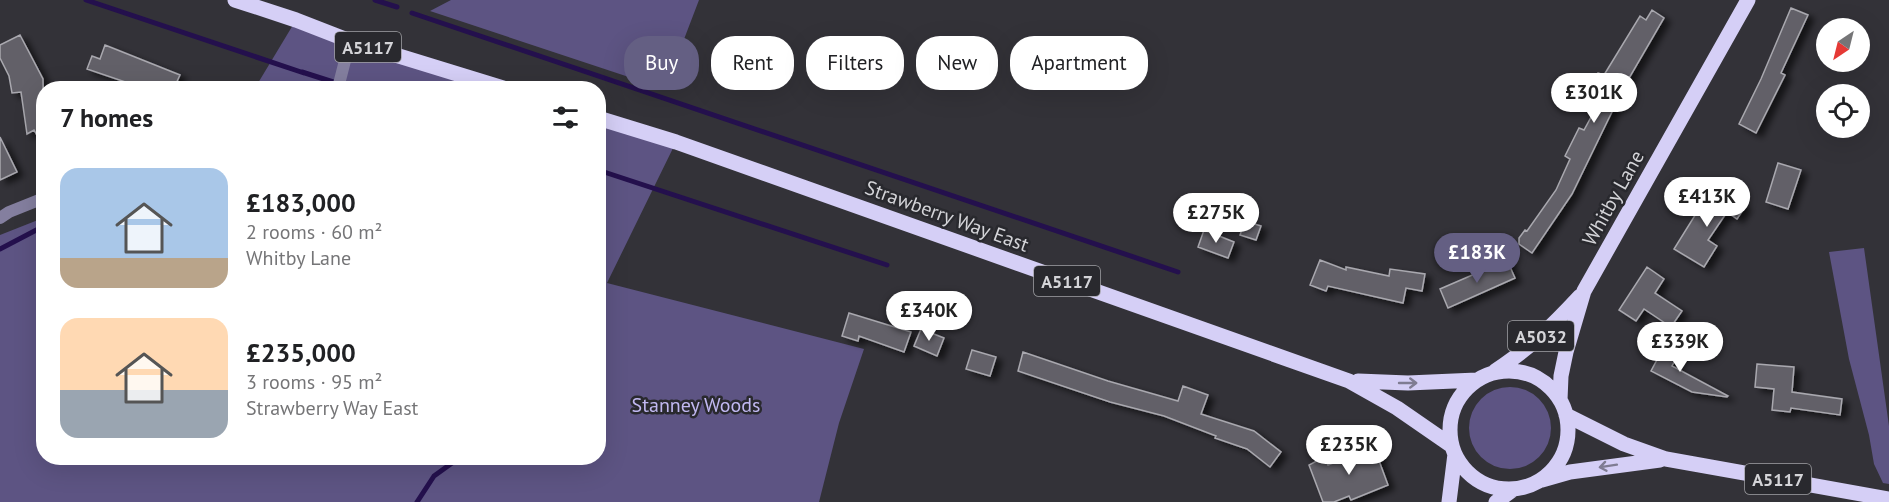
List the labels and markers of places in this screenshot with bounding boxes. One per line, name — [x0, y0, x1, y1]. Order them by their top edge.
pin: £301K — [1552, 73, 1636, 124]
pin: £413K — [1665, 177, 1749, 228]
pin: £275K — [1174, 193, 1258, 244]
pin: £183K — [1435, 233, 1519, 284]
pin: £340K — [887, 291, 971, 342]
pin: £339K — [1638, 322, 1722, 373]
pin: £235K — [1307, 425, 1391, 476]

